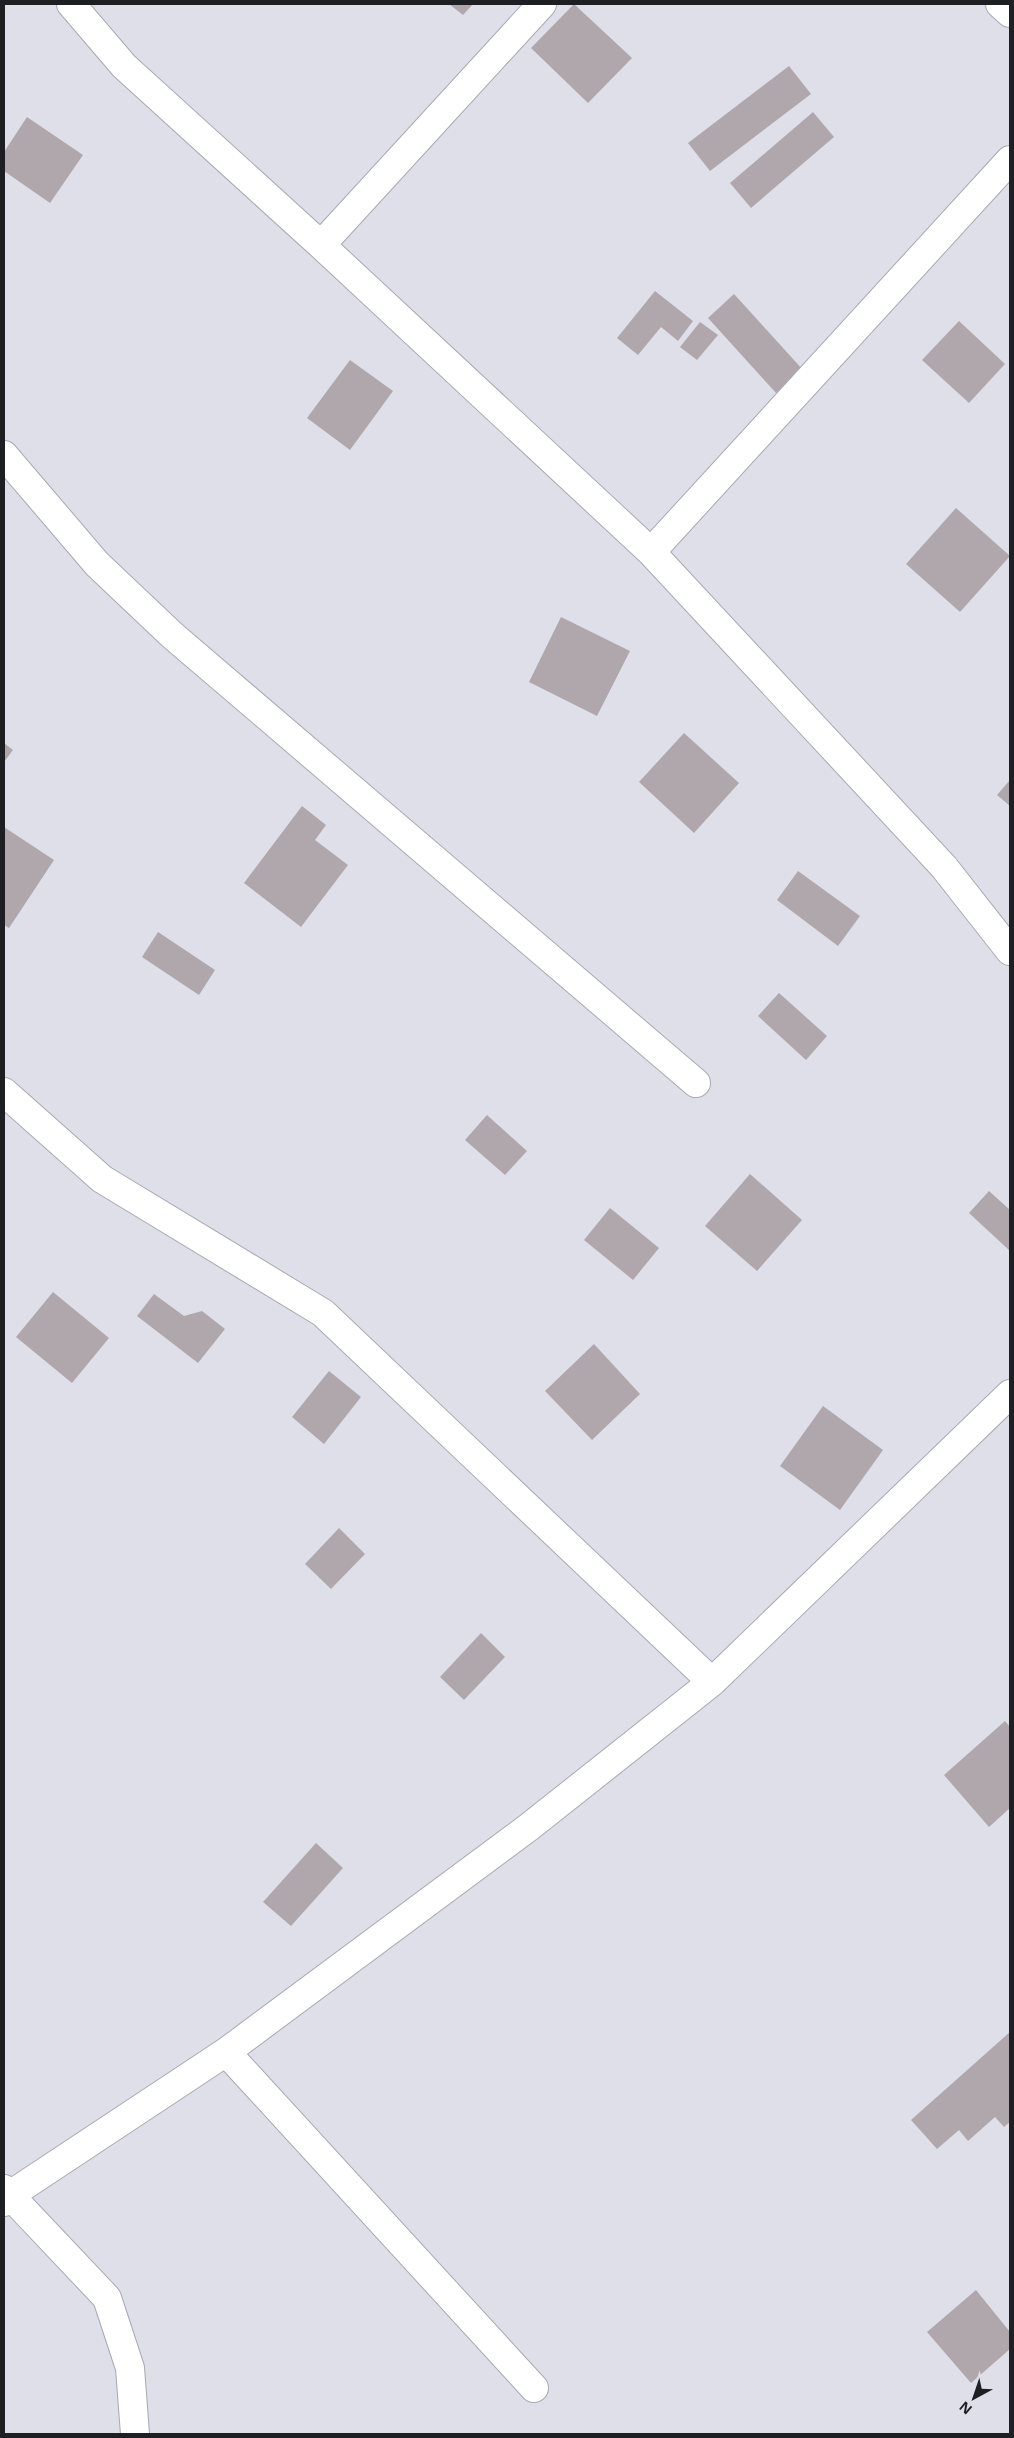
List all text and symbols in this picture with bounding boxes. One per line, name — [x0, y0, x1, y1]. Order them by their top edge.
north arrow — [949, 2373, 999, 2423]
text: N — [955, 2397, 976, 2419]

